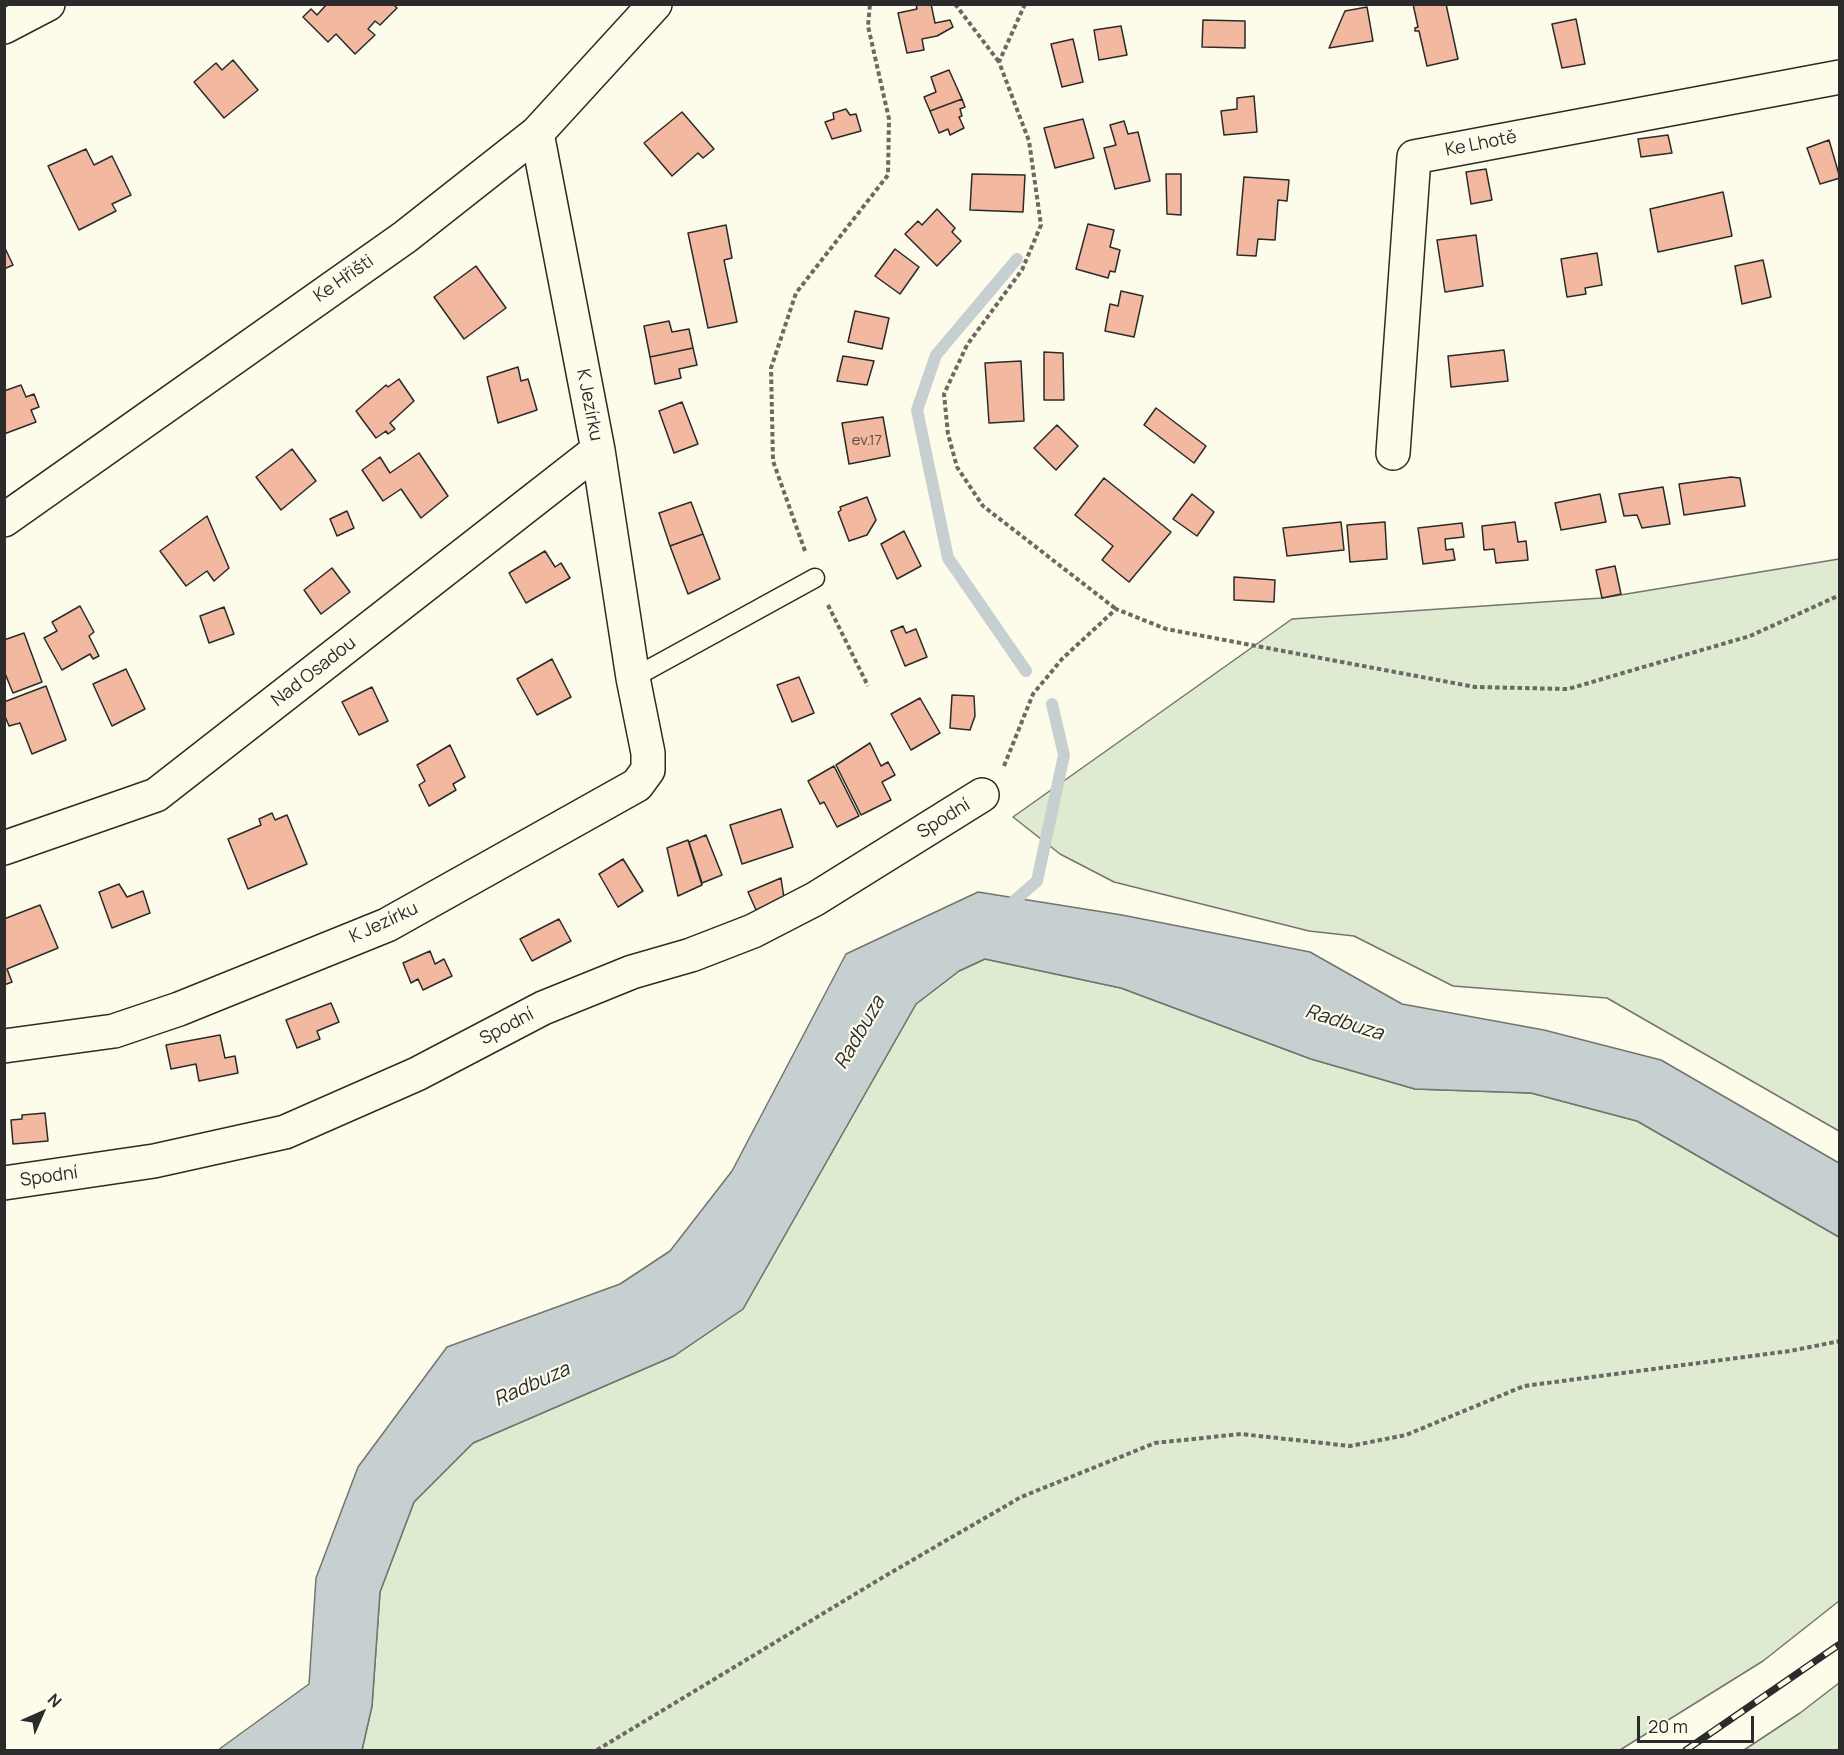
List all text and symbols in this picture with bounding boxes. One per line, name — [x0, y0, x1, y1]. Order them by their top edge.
street label: Ke Lhotě — [1443, 126, 1519, 162]
street label: Ke Hřišti — [310, 251, 378, 307]
street label: K Jezírku — [571, 367, 607, 443]
house number: ev.17 — [852, 432, 882, 450]
street label: Nad Osadou — [268, 632, 360, 712]
street label: Spodní — [914, 794, 974, 844]
street label: K Jezírku — [346, 898, 422, 948]
water label: Radbuza — [830, 992, 890, 1074]
water label: Radbuza — [1302, 1000, 1386, 1046]
street label: Spodní — [476, 1004, 538, 1050]
street label: Spodní — [19, 1162, 79, 1192]
water label: Radbuza — [490, 1358, 574, 1412]
north arrow — [12, 1683, 72, 1743]
text: N — [43, 1688, 67, 1712]
scale bar — [1640, 1704, 1757, 1742]
text: 20 m — [1648, 1714, 1688, 1738]

